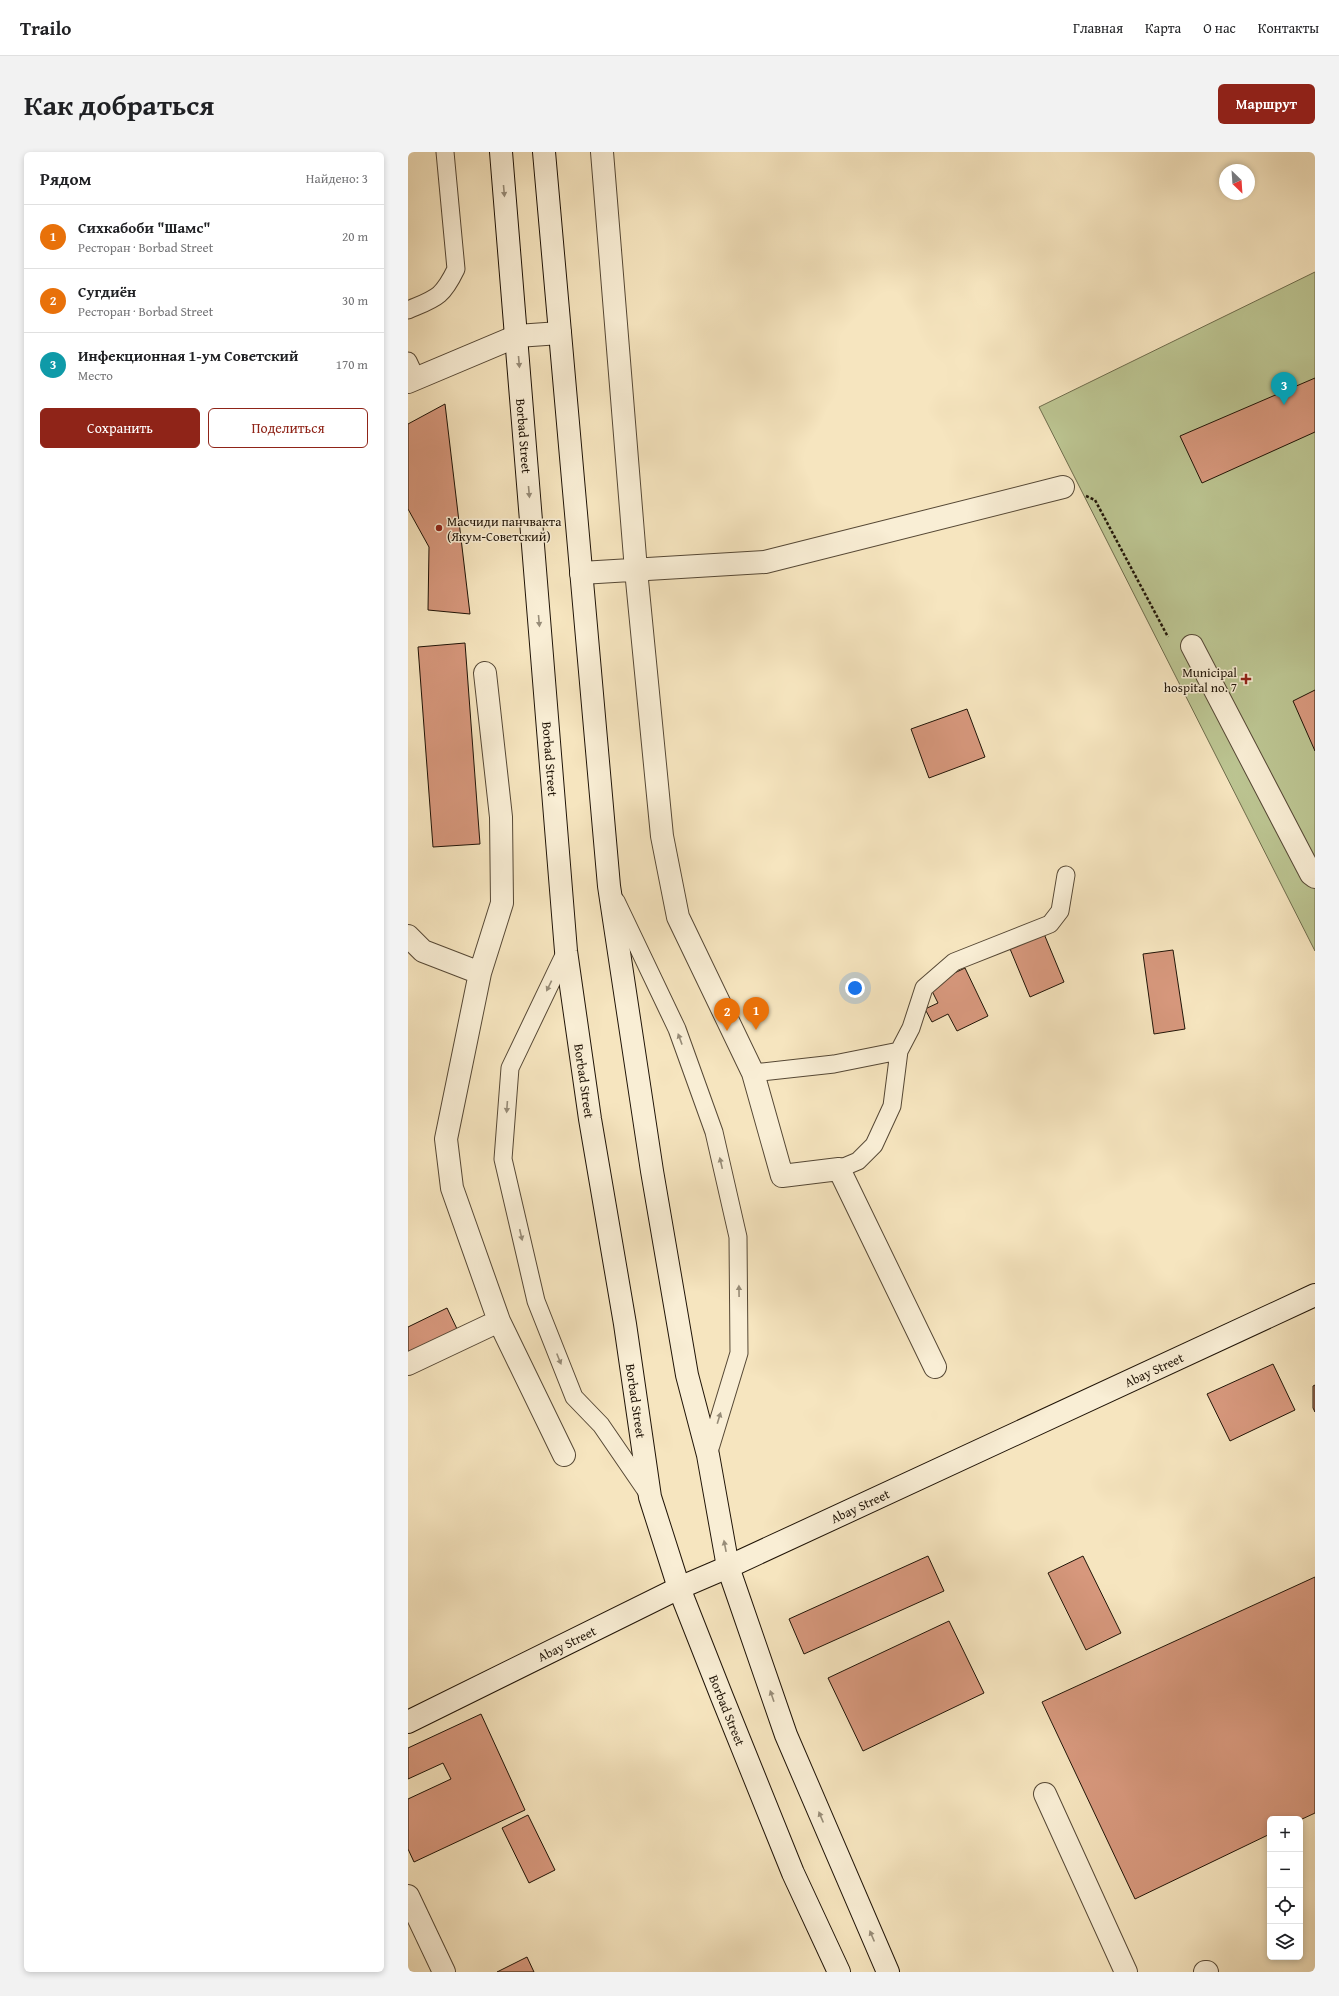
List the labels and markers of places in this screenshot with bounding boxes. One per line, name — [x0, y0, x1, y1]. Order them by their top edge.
pin: 3 — [1271, 372, 1297, 405]
place label: Масчиди панчвакта (Якум-Советский) — [447, 512, 562, 546]
marker: Масчиди панчвакта (Якум-Советский) — [434, 523, 444, 533]
place label: Municipal hospital no. 7 — [1164, 663, 1237, 697]
marker: Municipal hospital no. 7 — [1240, 673, 1252, 685]
pin: 1 — [743, 997, 769, 1030]
pin: 2 — [714, 998, 740, 1031]

